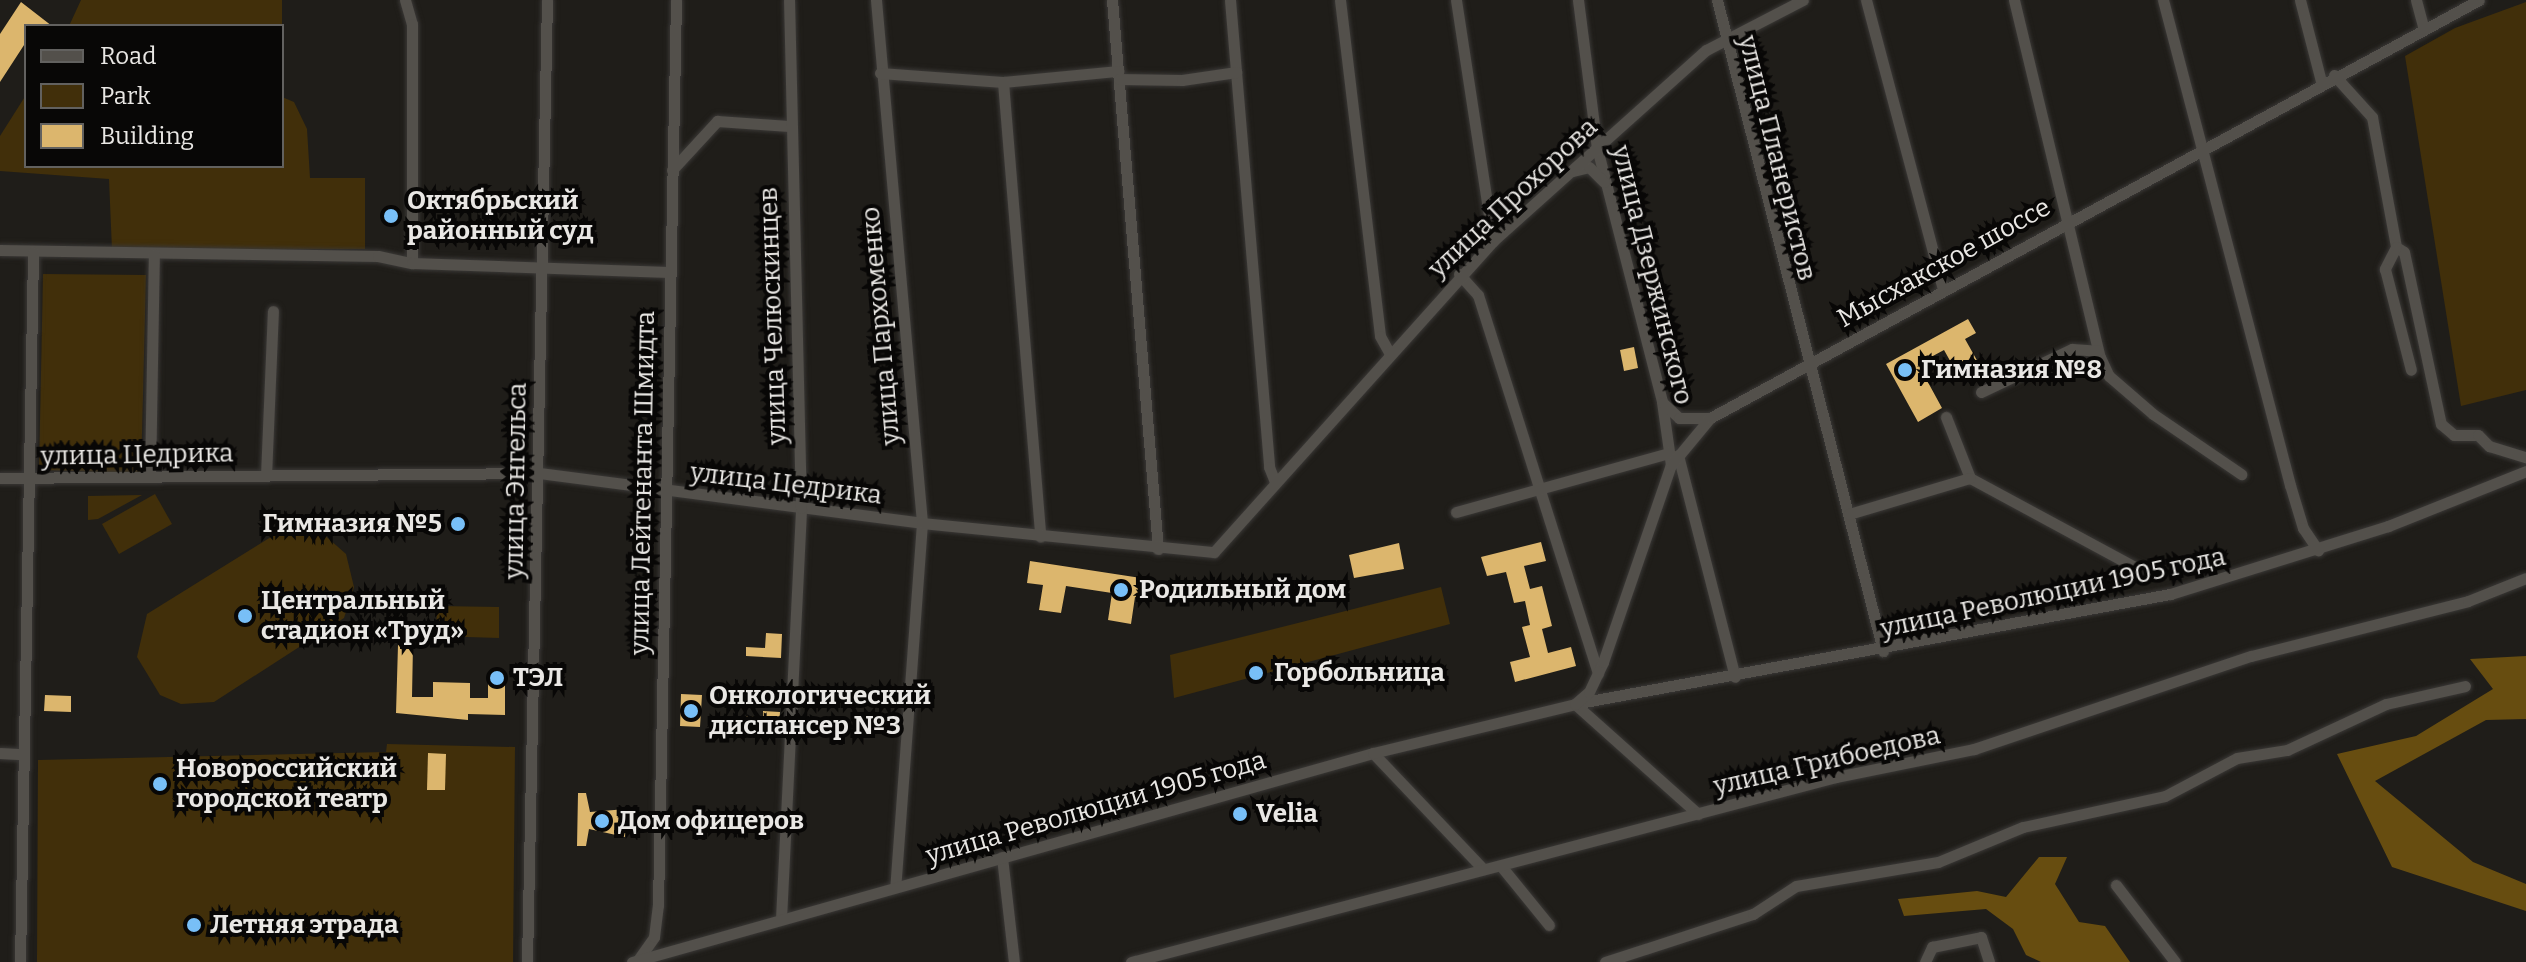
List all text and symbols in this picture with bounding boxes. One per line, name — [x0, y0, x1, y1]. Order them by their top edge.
legend — [24, 24, 284, 168]
street label: улица Планеристов — [1731, 32, 1823, 284]
text: Road — [100, 42, 156, 70]
text: Park — [100, 82, 151, 110]
street label: улица Прохорова — [1422, 112, 1604, 284]
text: Building — [100, 122, 194, 150]
street label: улица Дзержинского — [1605, 142, 1699, 408]
place label: Октябрьский районный суд — [407, 185, 594, 246]
street label: улица Челюскинцев — [753, 187, 793, 445]
street label: Мысхакское шоссе — [1832, 192, 2056, 334]
street label: улица Пархоменко — [855, 205, 907, 447]
marker: Октябрьский районный суд — [382, 207, 400, 225]
street label: улица Лейтенанта Шмидта — [624, 311, 662, 655]
place label: Гимназия №8 — [1921, 354, 2102, 386]
marker: Гимназия №8 — [1896, 361, 1914, 379]
street label: улица Энгельса — [499, 382, 533, 580]
street label: улица Цедрика — [40, 438, 234, 472]
street label: улица Цедрика — [688, 457, 884, 511]
place label: Гимназия №5 — [262, 508, 442, 540]
marker: Гимназия №5 — [449, 515, 467, 533]
street label: улица Революции 1905 года — [1878, 541, 2228, 645]
place label: Родильный дом — [1139, 574, 1346, 606]
marker: Родильный дом — [1110, 579, 1132, 601]
place label: Центральный стадион «Труд» — [261, 585, 464, 646]
marker: Центральный стадион «Труд» — [236, 607, 254, 625]
place label: Горбольница — [1274, 657, 1445, 689]
place label: ТЭЛ — [513, 662, 563, 694]
marker: Горбольница — [1245, 662, 1267, 684]
marker: ТЭЛ — [488, 669, 506, 687]
place label: Онкологический диспансер №3 — [709, 680, 931, 742]
marker: Онкологический диспансер №3 — [680, 700, 702, 722]
street label: улица Грибоедова — [1711, 720, 1943, 802]
street label: улица Революции 1905 года — [923, 745, 1269, 871]
place label: Новороссийский городской театр — [176, 753, 397, 814]
marker: Новороссийский городской театр — [151, 775, 169, 793]
place label: Velia — [1256, 798, 1318, 830]
place label: Дом офицеров — [618, 805, 804, 837]
marker: Velia — [1231, 805, 1249, 823]
marker: Дом офицеров — [593, 812, 611, 830]
place label: Летняя этрада — [210, 909, 399, 941]
marker: Летняя этрада — [185, 916, 203, 934]

